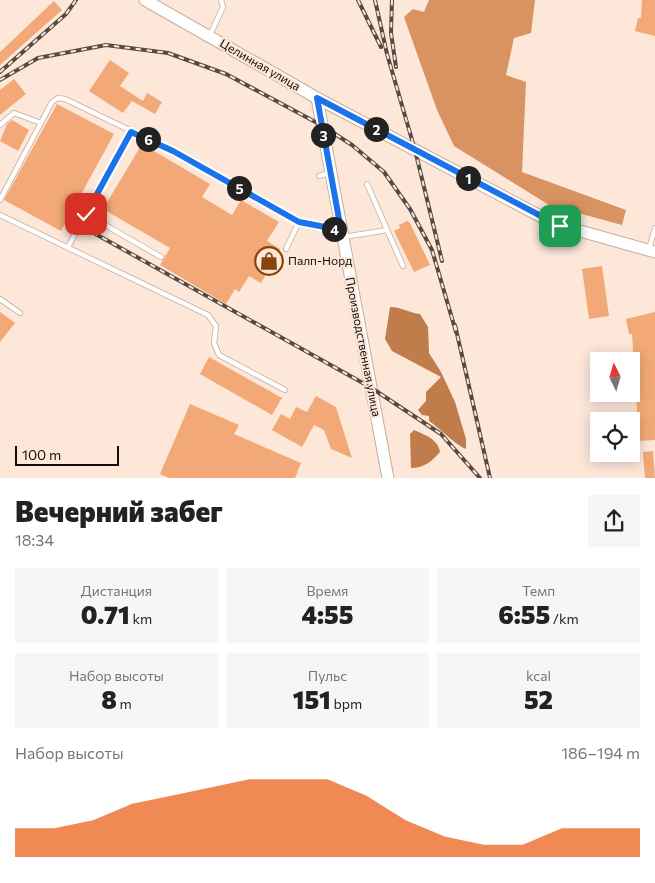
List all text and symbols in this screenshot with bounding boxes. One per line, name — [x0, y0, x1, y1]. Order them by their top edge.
street label: Целинная улица — [218, 35, 303, 93]
pin: 2 — [364, 116, 388, 142]
text: 2 — [373, 121, 380, 138]
pin: 3 — [310, 122, 336, 148]
pin: 6 — [136, 126, 160, 152]
text: 3 — [319, 127, 328, 144]
text: 6 — [144, 131, 153, 148]
pin: 1 — [456, 166, 480, 190]
text: 1 — [465, 170, 472, 187]
pin: 5 — [226, 176, 252, 200]
text: 5 — [235, 180, 244, 197]
pin — [65, 193, 107, 235]
icon: check — [72, 200, 100, 228]
pin — [539, 205, 581, 247]
icon: arrive — [546, 212, 574, 240]
pin: 4 — [322, 216, 346, 242]
text: 4 — [330, 221, 339, 238]
shop icon: Палп-Норд — [254, 246, 284, 276]
place label: Палп-Норд — [288, 253, 352, 267]
street label: Производственная улица — [344, 276, 384, 418]
north arrow — [590, 352, 640, 402]
map controls — [590, 352, 640, 462]
button: locate — [590, 412, 640, 462]
scale bar — [15, 443, 119, 466]
text: 100 m — [22, 446, 61, 463]
text: Вечерний забег — [15, 494, 223, 528]
button: share — [588, 495, 640, 547]
text: 18:34 — [15, 530, 54, 549]
text: Дистанция — [81, 582, 152, 599]
text: Время — [307, 582, 348, 599]
text: Темп — [522, 582, 555, 599]
text: 0.71 — [81, 599, 130, 629]
text: 4:55 — [302, 599, 353, 629]
text: 6:55 — [498, 599, 550, 629]
text: km — [130, 610, 152, 627]
text: /km — [550, 610, 579, 627]
text: Набор высоты — [69, 667, 164, 684]
text: Пульс — [308, 667, 347, 684]
text: kcal — [526, 667, 551, 684]
text: 8 — [101, 684, 117, 714]
text: 151 — [293, 684, 331, 714]
text: 52 — [524, 684, 553, 714]
text: m — [117, 695, 132, 712]
text: bpm — [331, 695, 362, 712]
text: Набор высоты — [15, 743, 124, 762]
text: 186–194 m — [561, 743, 640, 762]

